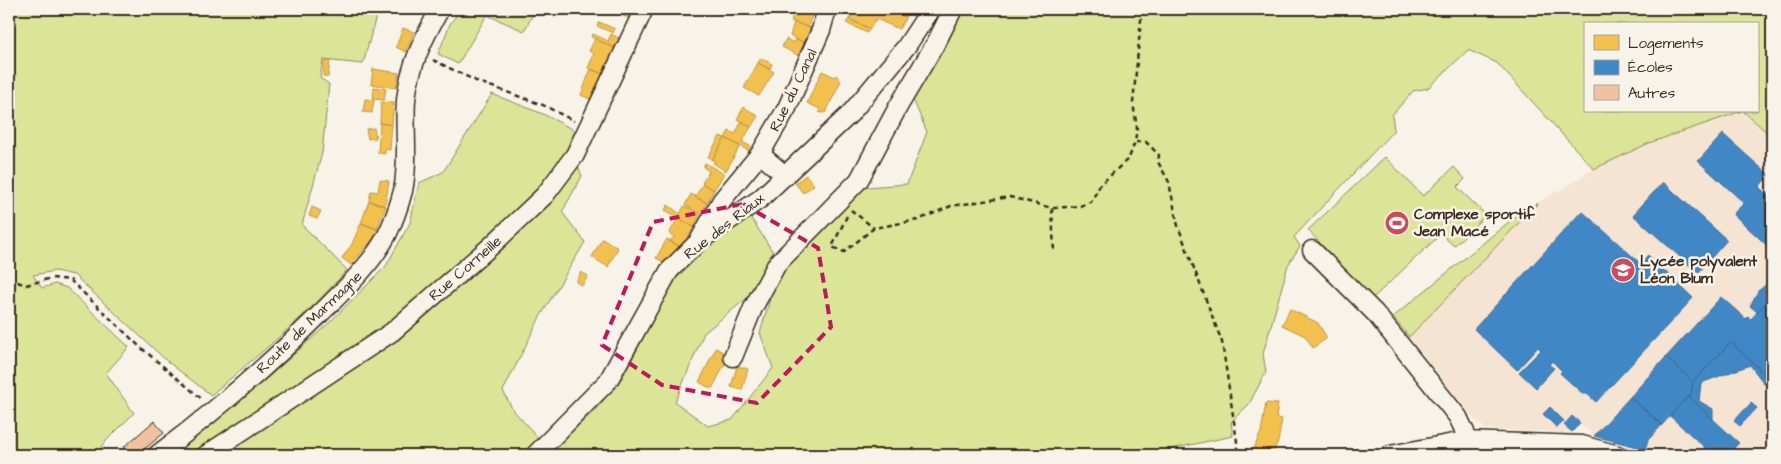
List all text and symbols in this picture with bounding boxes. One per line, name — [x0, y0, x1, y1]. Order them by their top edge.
legend — [1584, 22, 1758, 112]
text: Logements — [1628, 33, 1704, 55]
street label: Rue du Canal — [764, 45, 823, 135]
text: Écoles — [1628, 57, 1673, 78]
text: Autres — [1628, 83, 1676, 104]
street label: Rue des Riaux — [680, 188, 770, 265]
place label: Complexe sportif Jean Macé — [1413, 204, 1536, 242]
sports icon: Complexe sportif Jean Macé — [1384, 210, 1410, 236]
street label: Rue Corneille — [424, 231, 506, 306]
place label: Lycée polyvalent Léon Blum — [1640, 251, 1758, 289]
school or university icon: Lycée polyvalent Léon Blum — [1610, 257, 1636, 283]
street label: Route de Marmagne — [252, 266, 368, 379]

